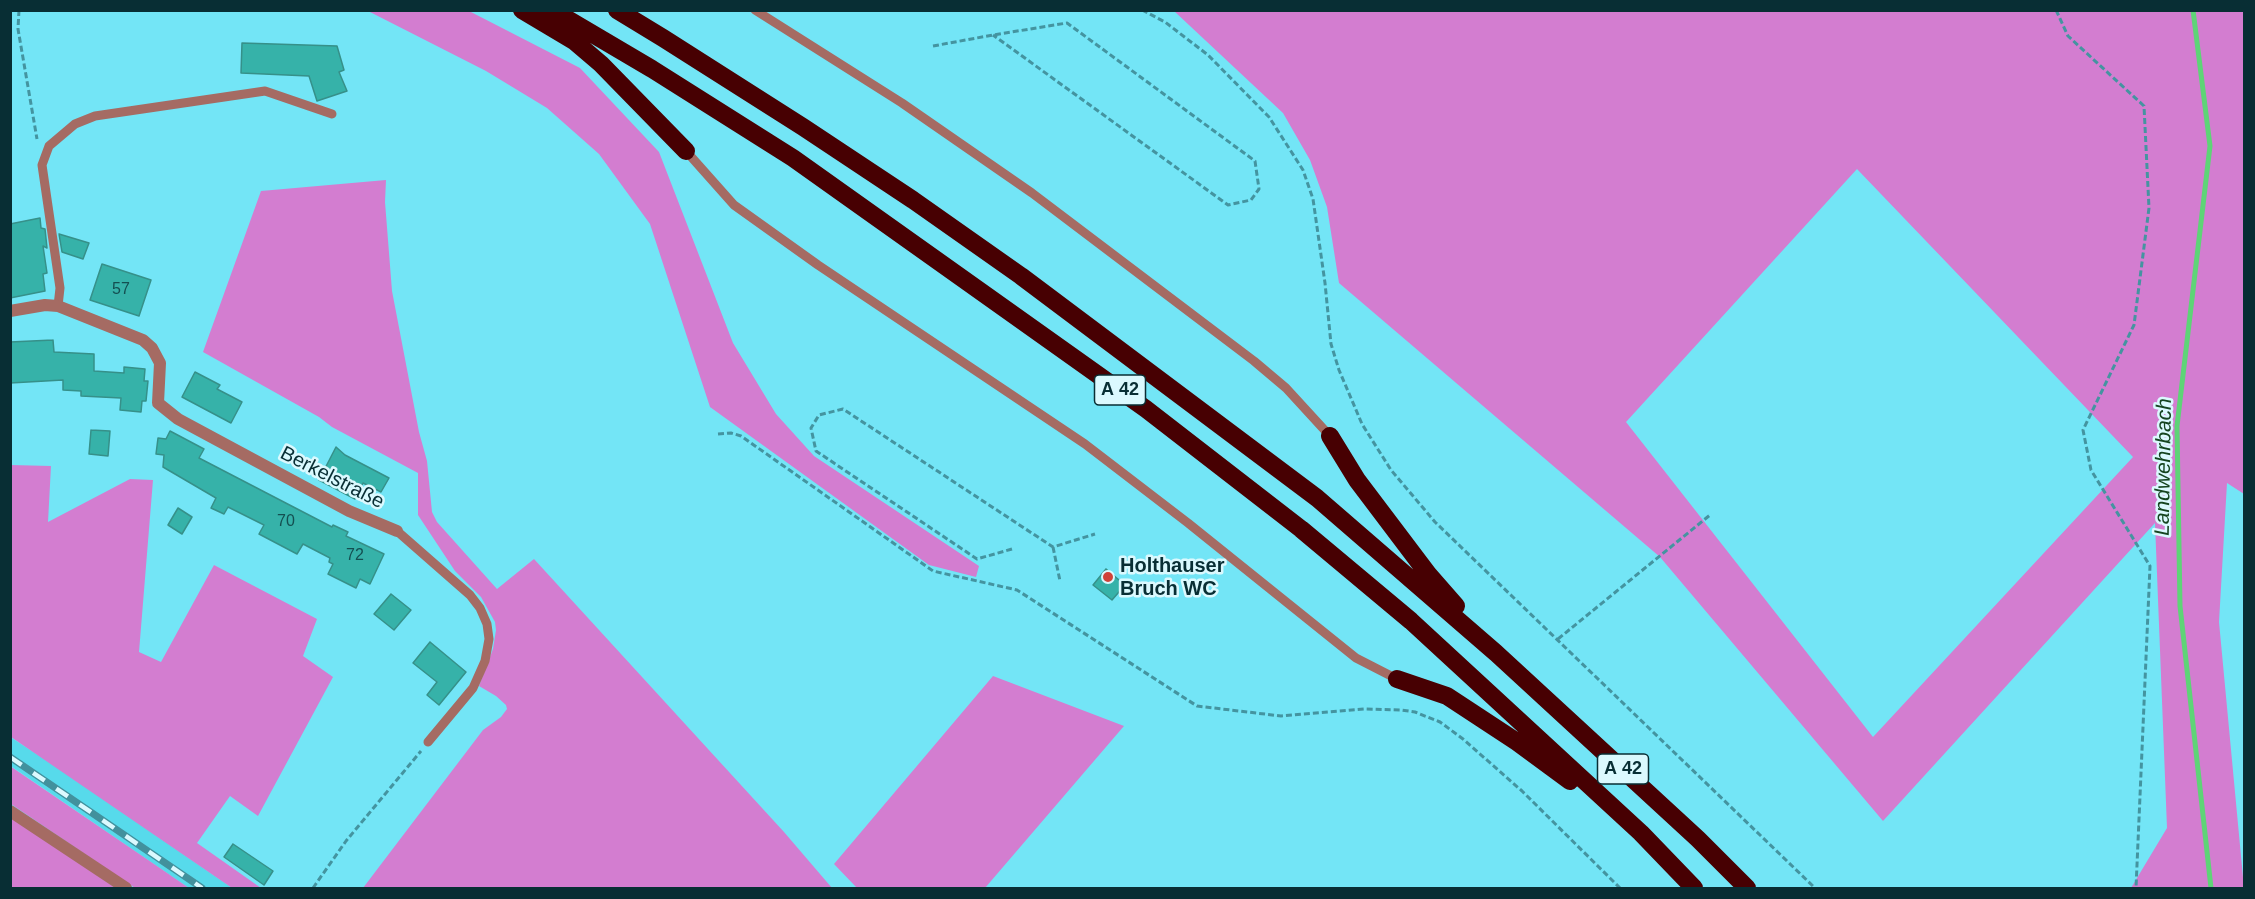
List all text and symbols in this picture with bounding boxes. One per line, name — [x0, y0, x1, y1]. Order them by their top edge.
house number: 57 — [112, 280, 130, 300]
road number: A 42 — [1094, 375, 1146, 405]
water label: Landwehrbach — [2150, 398, 2178, 536]
street label: Berkelstraße — [276, 442, 388, 514]
house number: 70 — [277, 512, 295, 532]
house number: 72 — [346, 546, 364, 566]
place label: Holthauser Bruch WC — [1120, 554, 1224, 601]
marker: Holthauser Bruch WC — [1101, 570, 1115, 584]
road number: A 42 — [1598, 754, 1648, 784]

